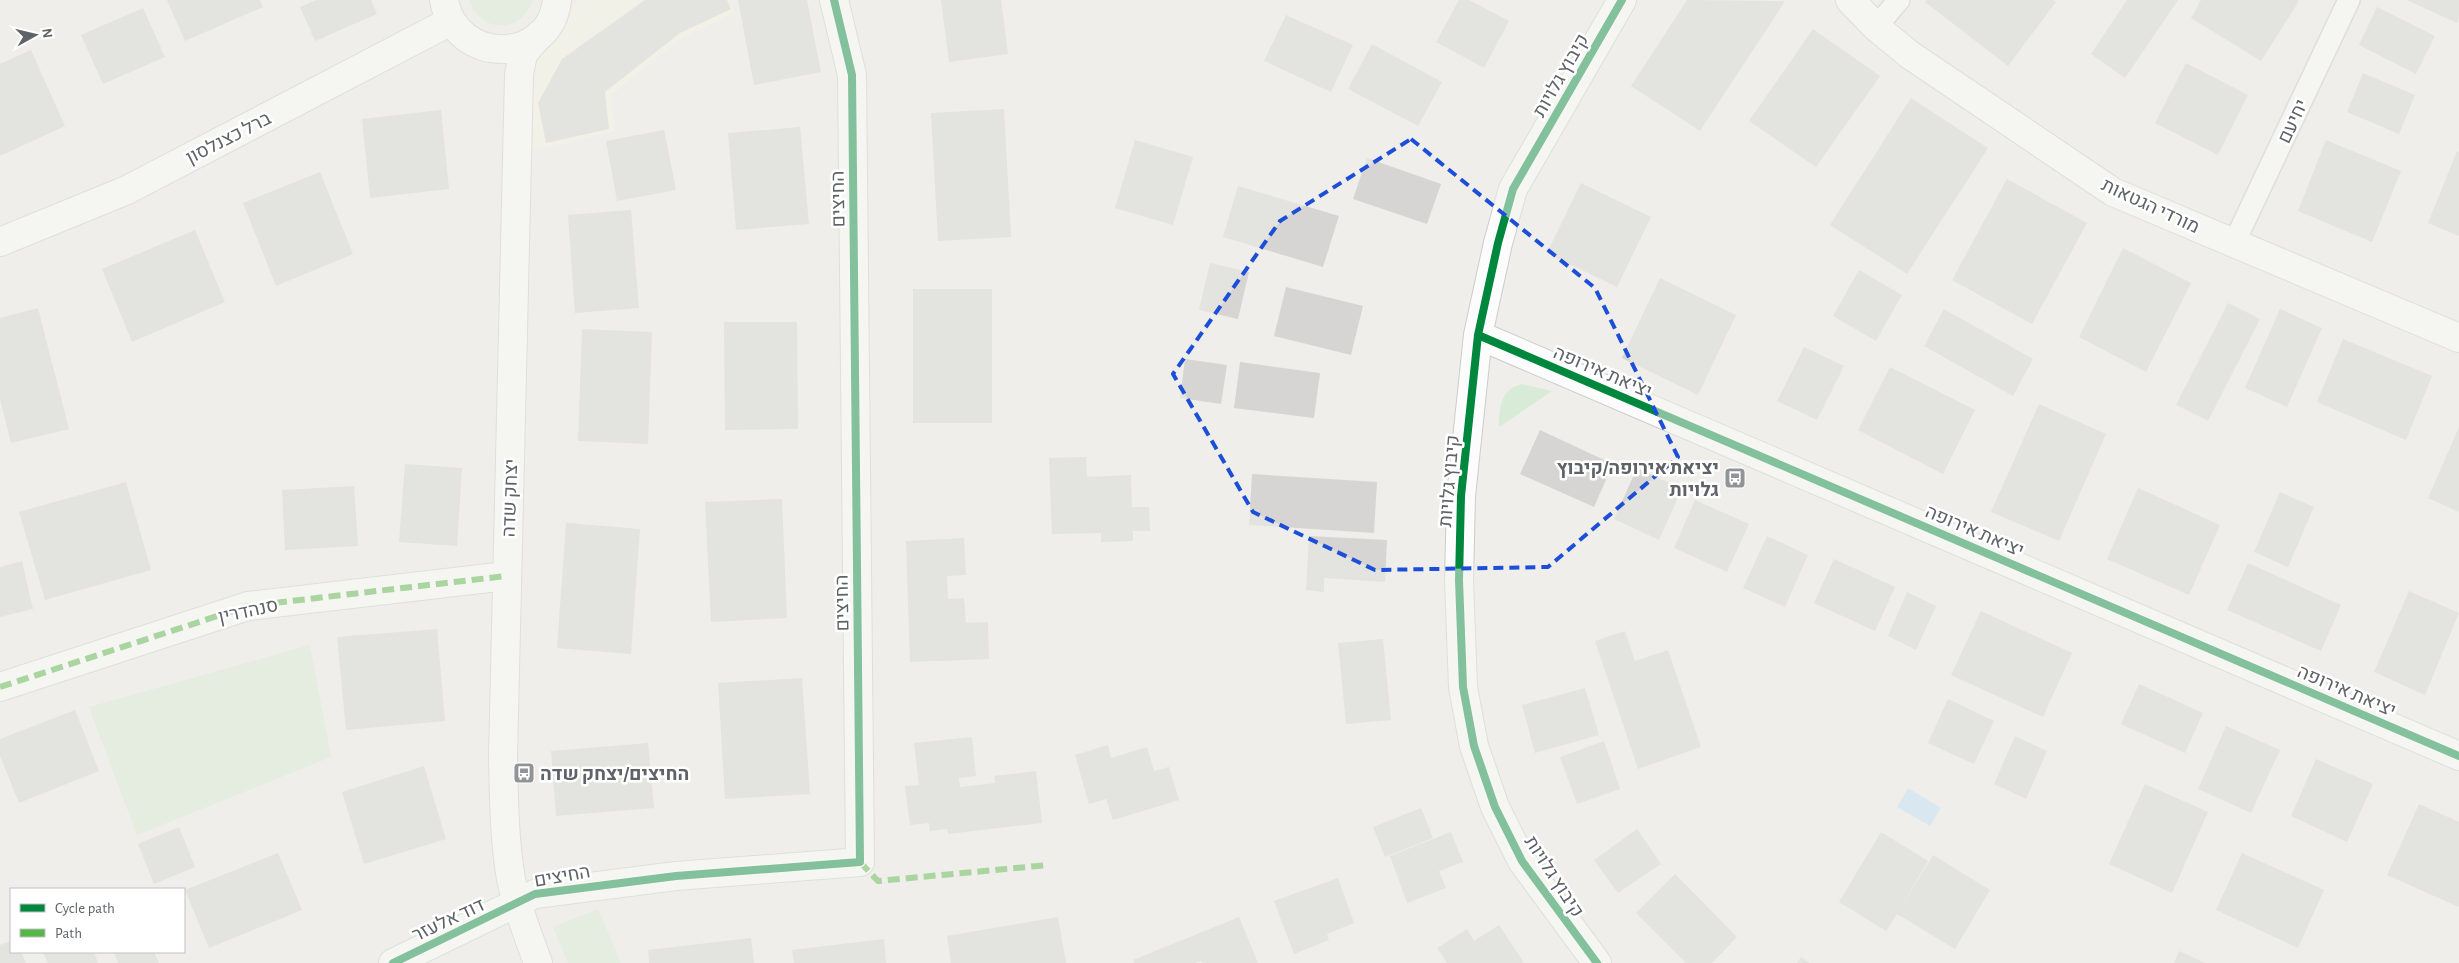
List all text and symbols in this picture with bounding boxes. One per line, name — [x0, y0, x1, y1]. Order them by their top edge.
north arrow — [10, 10, 60, 60]
text: N — [39, 28, 54, 39]
street label: קיבוץ גלויות — [1530, 31, 1593, 120]
street label: יחיעם — [2275, 97, 2312, 147]
street label: ברל כצנלסון — [183, 109, 274, 168]
street label: החיצים — [829, 170, 848, 227]
street label: מורדי הגטאות — [2098, 175, 2202, 237]
street label: יציאת אירופה — [1550, 343, 1654, 402]
street label: קיבוץ גלויות — [1436, 434, 1463, 528]
street label: יצחק שדה — [500, 458, 521, 538]
place label: יציאת אירופה/קיבוץ גלויות — [1557, 459, 1719, 500]
bus stop icon: יציאת אירופה/קיבוץ גלויות — [1723, 466, 1747, 490]
street label: יציאת אירופה — [1922, 502, 2026, 561]
street label: החיצים — [833, 574, 852, 631]
street label: סנהדרין — [217, 596, 280, 627]
street label: יציאת אירופה — [2294, 662, 2398, 721]
bus stop icon: החיצים/יצחק שדה — [512, 761, 536, 785]
place label: החיצים/יצחק שדה — [540, 765, 689, 784]
street label: קיבוץ גלויות — [1521, 833, 1587, 921]
street label: החיצים — [533, 862, 592, 891]
legend — [10, 888, 185, 953]
street label: דוד אלעזר — [409, 895, 488, 945]
text: Cycle path — [55, 901, 115, 916]
text: Path — [55, 926, 82, 941]

